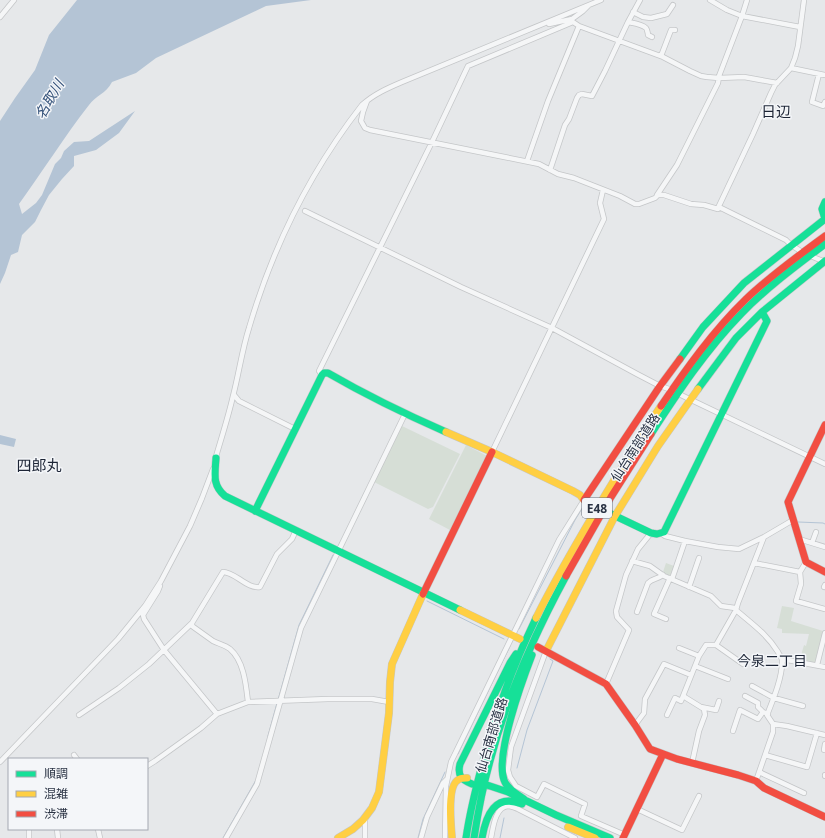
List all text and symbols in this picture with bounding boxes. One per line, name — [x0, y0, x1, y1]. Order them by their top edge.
water label: 名取川 — [30, 74, 69, 122]
district label: 日辺 — [761, 101, 791, 121]
street label: 仙台南部道路 — [606, 409, 664, 485]
district label: 四郎丸 — [16, 455, 62, 475]
road number: E48 — [582, 498, 612, 518]
district label: 今泉二丁目 — [737, 651, 807, 670]
street label: 仙台南部道路 — [471, 695, 511, 775]
legend — [8, 758, 148, 830]
text: 順調 — [44, 765, 68, 782]
text: 混雑 — [44, 785, 68, 802]
text: 渋滞 — [44, 805, 68, 822]

